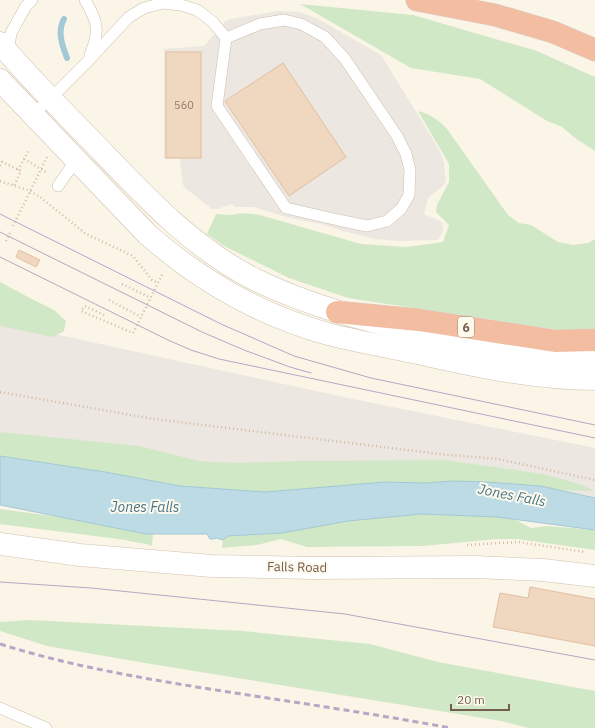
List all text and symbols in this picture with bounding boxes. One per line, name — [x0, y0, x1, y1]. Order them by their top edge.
house number: 560 — [174, 98, 194, 112]
road number: 6 — [458, 317, 474, 337]
water label: Jones Falls — [476, 480, 548, 510]
water label: Jones Falls — [111, 498, 180, 516]
street label: Falls Road — [267, 558, 327, 576]
scale bar — [451, 686, 509, 712]
text: 20 m — [457, 692, 485, 707]

